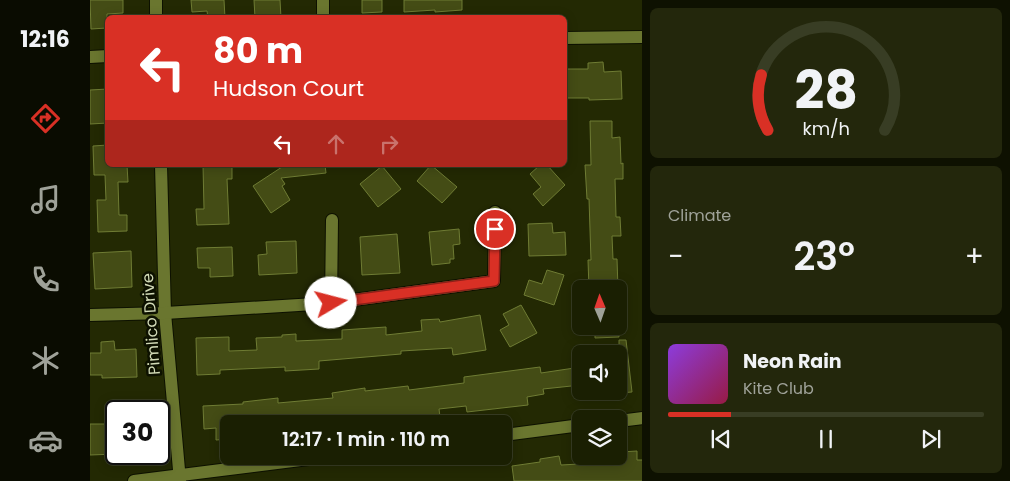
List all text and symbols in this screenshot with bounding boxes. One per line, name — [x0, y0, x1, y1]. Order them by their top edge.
text: 12:16 — [20, 24, 70, 55]
text: 80 m — [213, 26, 303, 75]
icon: left — [130, 35, 195, 100]
text: 28 — [794, 54, 858, 127]
text: Hudson Court — [213, 73, 364, 104]
icon: directions — [28, 101, 63, 136]
text: km/h — [802, 116, 850, 141]
icon: left — [269, 130, 297, 158]
icon: ahead — [322, 130, 350, 158]
icon: right — [375, 130, 403, 158]
icon: music — [28, 182, 63, 217]
text: Climate — [668, 204, 731, 227]
pin — [474, 208, 516, 250]
icon: arrive — [481, 215, 509, 243]
text: 23° — [793, 230, 855, 283]
text: − — [668, 237, 683, 276]
text: + — [965, 237, 984, 276]
icon: phone — [28, 262, 63, 297]
street label: Pimlico Drive — [136, 272, 166, 376]
position arrow — [304, 276, 356, 328]
north arrow — [572, 280, 628, 335]
map controls — [572, 280, 627, 465]
icon: climate — [28, 343, 63, 378]
button: sound — [572, 345, 627, 400]
text: Neon Rain — [743, 348, 842, 375]
text: Kite Club — [743, 377, 814, 400]
speed limit sign: 30 — [105, 400, 170, 465]
button: layers — [572, 410, 627, 465]
icon: car — [28, 423, 63, 458]
icon: previous — [707, 425, 735, 453]
icon: pause — [812, 425, 840, 453]
icon: next — [917, 425, 945, 453]
text: 12:17 · 1 min · 110 m — [282, 426, 450, 453]

